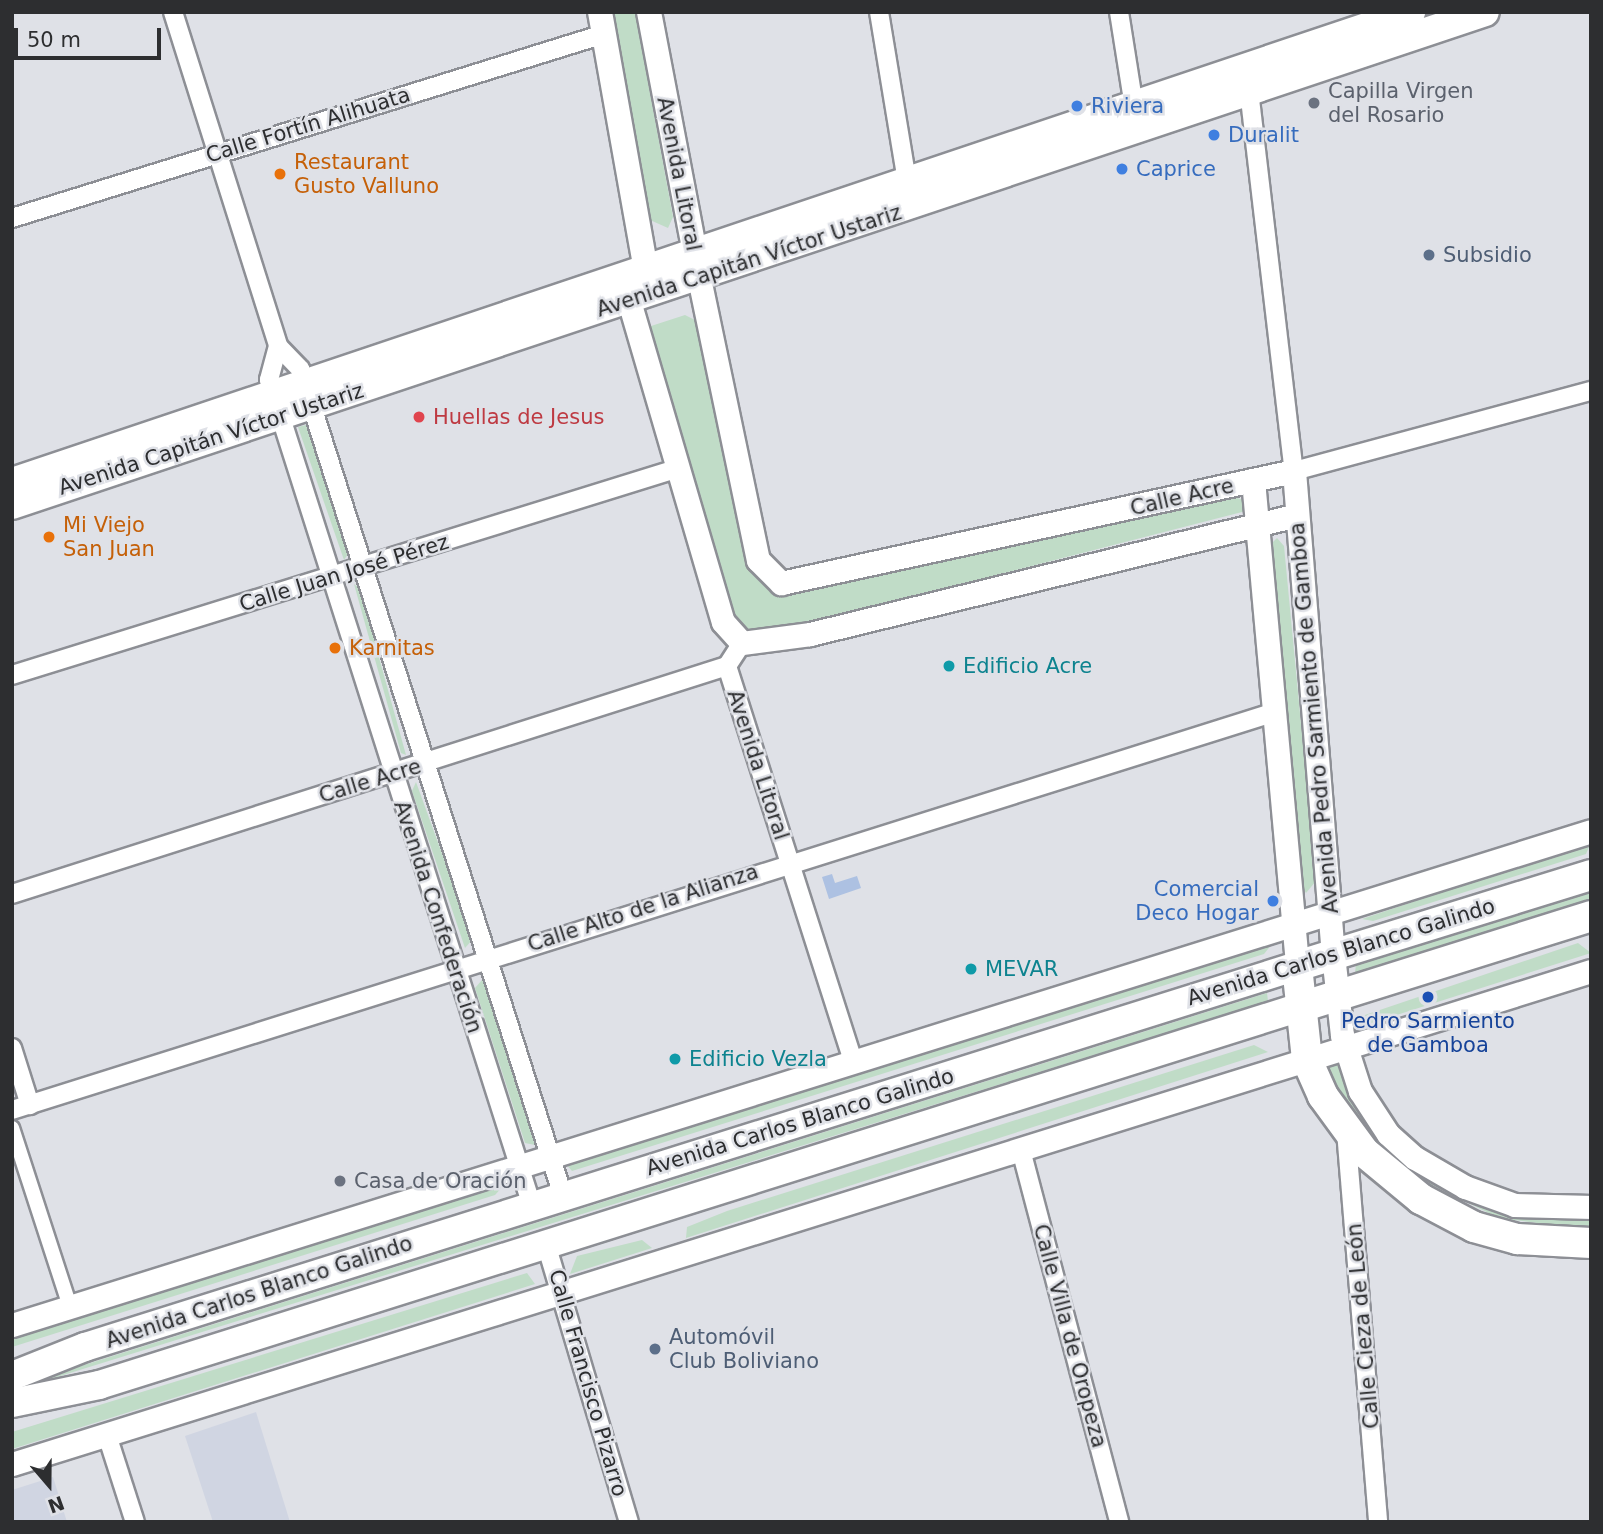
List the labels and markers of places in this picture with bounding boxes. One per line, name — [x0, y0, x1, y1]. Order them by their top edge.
place label: Capilla Virgen del Rosario — [1328, 78, 1473, 128]
place label: Riviera — [1091, 93, 1164, 119]
marker: Capilla Virgen del Rosario — [1306, 95, 1322, 111]
marker: Riviera — [1069, 98, 1085, 114]
place label: Duralit — [1228, 122, 1299, 148]
marker: Duralit — [1206, 127, 1222, 143]
place label: Restaurant Gusto Valluno — [294, 149, 439, 199]
place label: Caprice — [1136, 156, 1216, 182]
marker: Caprice — [1114, 161, 1130, 177]
marker: Restaurant Gusto Valluno — [272, 166, 288, 182]
place label: Subsidio — [1443, 242, 1532, 268]
marker: Subsidio — [1421, 247, 1437, 263]
place label: Huellas de Jesus — [433, 404, 604, 430]
marker: Huellas de Jesus — [411, 409, 427, 425]
place label: Mi Viejo San Juan — [63, 512, 155, 562]
marker: Mi Viejo San Juan — [41, 529, 57, 545]
place label: Karnitas — [349, 635, 435, 661]
marker: Karnitas — [327, 640, 343, 656]
place label: Edificio Acre — [963, 653, 1092, 679]
marker: Edificio Acre — [941, 658, 957, 674]
place label: Comercial Deco Hogar — [1135, 876, 1259, 926]
marker: Comercial Deco Hogar — [1265, 893, 1281, 909]
place label: MEVAR — [985, 956, 1058, 982]
marker: MEVAR — [963, 961, 979, 977]
marker: Pedro Sarmiento de Gamboa — [1420, 989, 1436, 1005]
place label: Pedro Sarmiento de Gamboa — [1341, 1008, 1515, 1058]
place label: Edificio Vezla — [689, 1046, 827, 1072]
marker: Edificio Vezla — [667, 1051, 683, 1067]
place label: Casa de Oración — [354, 1168, 527, 1194]
marker: Casa de Oración — [332, 1173, 348, 1189]
place label: Automóvil Club Boliviano — [669, 1324, 819, 1374]
marker: Automóvil Club Boliviano — [647, 1341, 663, 1357]

